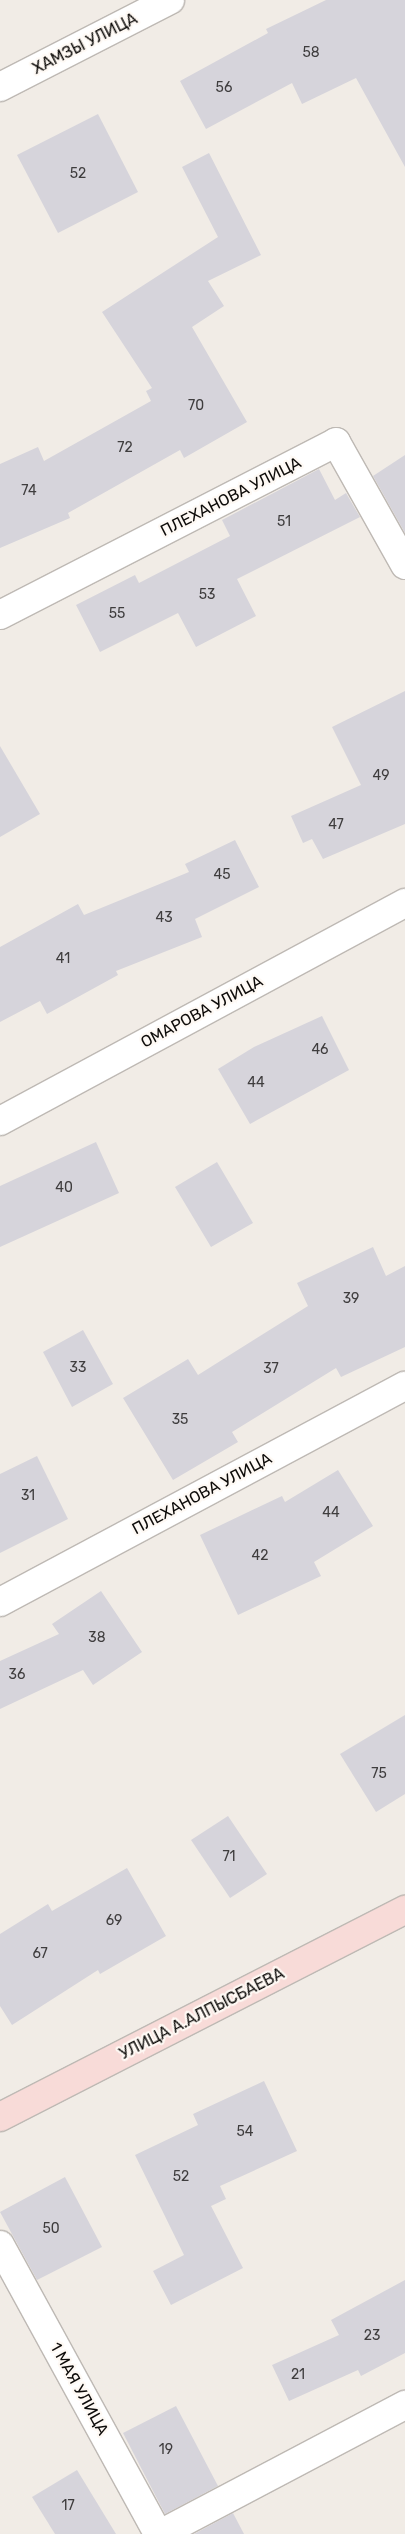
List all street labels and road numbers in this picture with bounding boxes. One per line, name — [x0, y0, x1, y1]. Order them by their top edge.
street label: ХАМЗЫ УЛИЦА — [29, 9, 141, 79]
street label: ПЛЕХАНОВА УЛИЦА — [157, 453, 305, 541]
street label: ОМАРОВА УЛИЦА — [138, 972, 266, 1052]
street label: ПЛЕХАНОВА УЛИЦА — [129, 1449, 275, 1539]
street label: УЛИЦА А.АЛПЫСБАЕВА — [116, 1964, 288, 2064]
street label: 1 МАЯ УЛИЦА — [46, 2339, 112, 2439]

